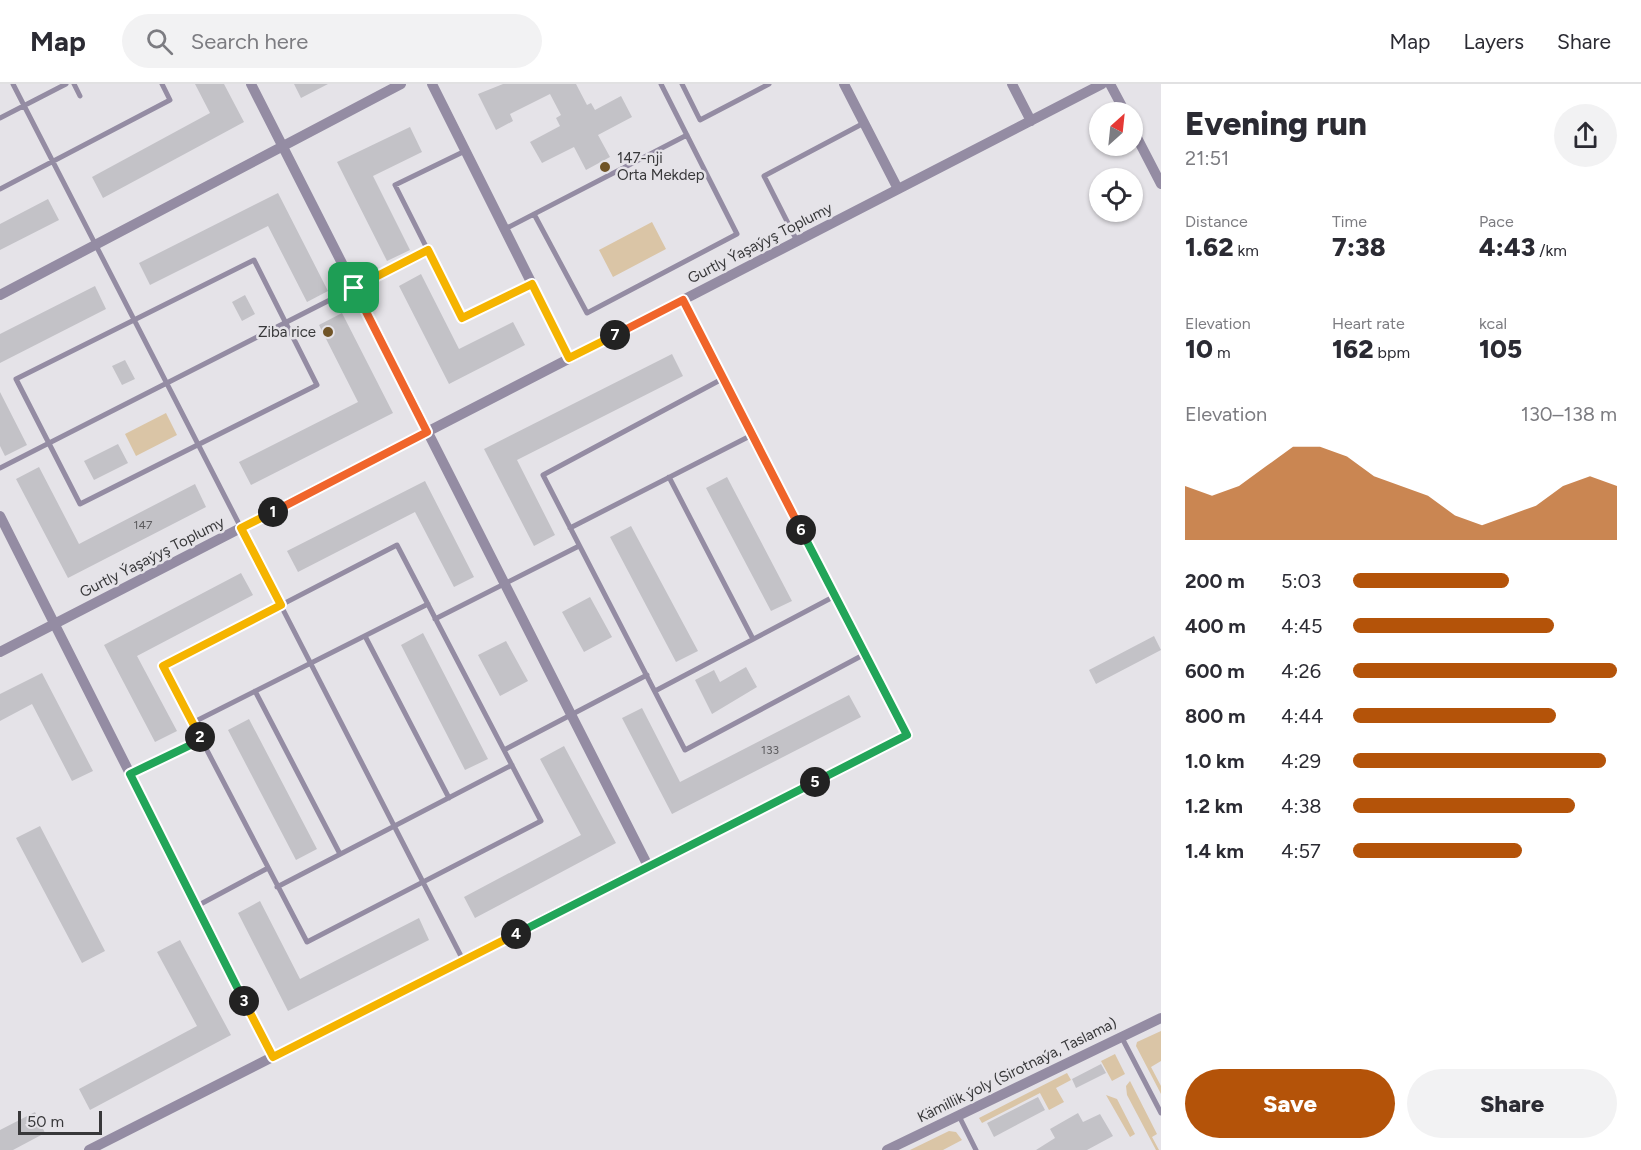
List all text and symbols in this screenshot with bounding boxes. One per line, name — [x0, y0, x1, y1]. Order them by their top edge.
search box — [122, 14, 542, 68]
text: Map — [30, 24, 86, 58]
icon: search — [143, 25, 176, 58]
text: Search here — [191, 28, 308, 55]
text: Map — [1390, 29, 1430, 54]
text: Layers — [1463, 29, 1524, 54]
text: Share — [1557, 29, 1611, 54]
north arrow — [1089, 102, 1143, 156]
map controls — [1089, 102, 1143, 222]
text: Evening run — [1185, 104, 1367, 143]
button: share — [1554, 104, 1617, 167]
text: 21:51 — [1185, 146, 1229, 170]
place label: 147-nji Orta Mekdep — [617, 149, 705, 184]
marker: 147-nji Orta Mekdep — [598, 160, 612, 174]
button: locate — [1089, 168, 1143, 222]
street label: Gurtly Ýaşaýyş Toplumy — [685, 199, 835, 287]
text: Distance — [1185, 212, 1248, 231]
text: Time — [1332, 212, 1367, 231]
text: Pace — [1479, 212, 1514, 231]
text: 1.62 — [1185, 231, 1234, 263]
text: 7:38 — [1332, 231, 1386, 263]
text: 4:43 — [1479, 231, 1535, 263]
text: km — [1234, 241, 1259, 260]
text: /km — [1535, 241, 1567, 260]
pin — [328, 262, 379, 313]
icon: arrive — [337, 271, 370, 304]
text: Elevation — [1185, 314, 1251, 333]
text: Heart rate — [1332, 314, 1405, 333]
text: kcal — [1479, 314, 1507, 333]
pin: 7 — [600, 320, 630, 350]
place label: Ziba rice — [258, 323, 316, 341]
marker: Ziba rice — [321, 325, 335, 339]
text: 7 — [611, 325, 619, 344]
text: 10 — [1185, 333, 1213, 365]
text: 162 — [1332, 333, 1374, 365]
text: 105 — [1479, 333, 1522, 365]
text: m — [1213, 343, 1231, 362]
text: bpm — [1374, 343, 1410, 362]
text: Elevation — [1185, 402, 1267, 426]
text: 130–138 m — [1521, 402, 1617, 426]
pin: 1 — [258, 497, 288, 527]
text: 1 — [270, 502, 276, 521]
street label: Gurtly Ýaşaýyş Toplumy — [77, 513, 227, 601]
pin: 6 — [786, 515, 816, 545]
house number: 147 — [134, 518, 153, 532]
text: 6 — [796, 520, 806, 539]
text: 200 m — [1185, 569, 1245, 593]
text: 5:03 — [1281, 569, 1321, 593]
text: 400 m — [1185, 614, 1246, 638]
text: 4:45 — [1281, 614, 1322, 638]
text: 600 m — [1185, 659, 1245, 683]
text: 4:26 — [1281, 659, 1321, 683]
text: 800 m — [1185, 704, 1245, 728]
text: 4:44 — [1281, 704, 1323, 728]
pin: 2 — [185, 722, 215, 752]
text: 2 — [195, 727, 205, 746]
house number: 133 — [761, 743, 779, 757]
text: 1.0 km — [1185, 749, 1244, 773]
text: 4:29 — [1281, 749, 1321, 773]
pin: 5 — [800, 767, 830, 797]
text: 5 — [810, 772, 820, 791]
text: 1.2 km — [1185, 794, 1243, 818]
text: 4:38 — [1281, 794, 1322, 818]
text: 1.4 km — [1185, 839, 1244, 863]
text: 4:57 — [1281, 839, 1321, 863]
pin: 4 — [501, 919, 531, 949]
text: 4 — [511, 924, 521, 943]
pin: 3 — [229, 986, 259, 1016]
text: 3 — [240, 991, 248, 1010]
street label: Kämillik ýoly (Sirotnaýa, Taslama) — [914, 1014, 1120, 1126]
button: Save — [1185, 1069, 1395, 1138]
button: Share — [1407, 1069, 1617, 1138]
scale bar — [18, 1108, 102, 1136]
text: 50 m — [27, 1112, 64, 1131]

